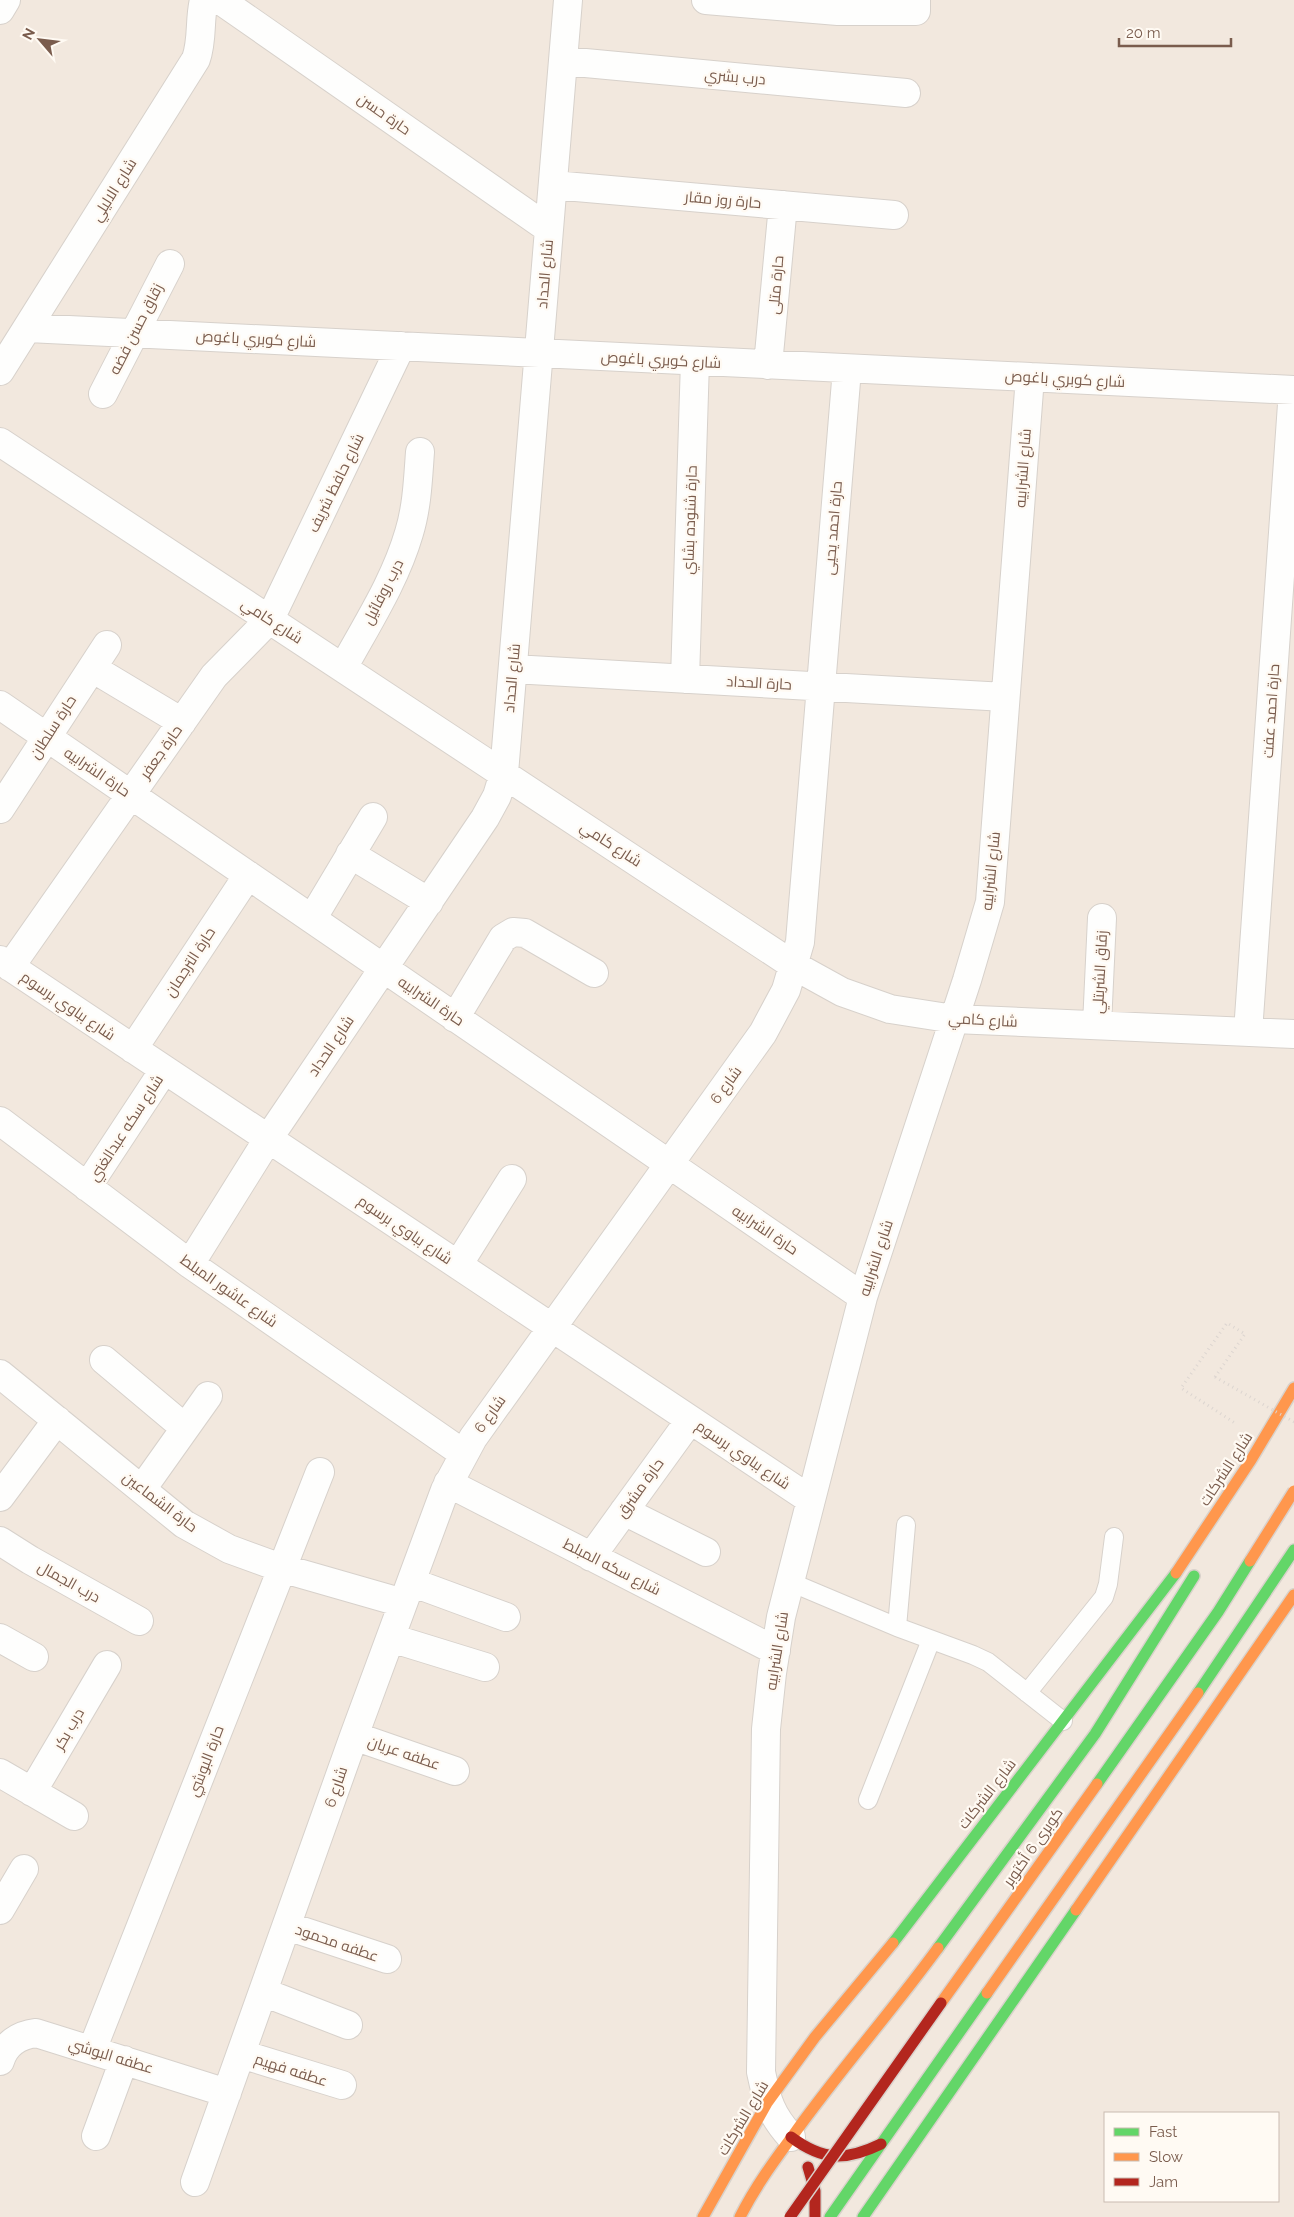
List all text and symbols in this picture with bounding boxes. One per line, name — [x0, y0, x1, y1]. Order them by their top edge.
north arrow — [15, 15, 65, 65]
scale bar — [1119, 15, 1232, 47]
text: 20 m — [1126, 24, 1161, 42]
text: N — [19, 25, 38, 42]
street label: درب بشري — [703, 65, 766, 92]
street label: حارة حسن — [353, 89, 414, 140]
street label: شارع الاليلي — [88, 155, 143, 226]
street label: حارة روز مقار — [683, 188, 762, 212]
street label: شارع الحداد — [533, 239, 559, 310]
street label: حارة متلى — [764, 255, 789, 315]
street label: زقاق حسن فضه — [105, 280, 168, 378]
street label: شارع كوبري باغوص — [195, 327, 317, 354]
street label: شارع كوبري باغوص — [600, 348, 722, 375]
street label: شارع كوبري باغوص — [1004, 367, 1126, 394]
street label: شارع الشرابيه — [1011, 428, 1037, 508]
street label: شارع حافظ شريف — [304, 430, 370, 536]
street label: حارة شنوده بشاي — [679, 465, 704, 575]
street label: حارة احمد يحيى — [820, 480, 847, 576]
street label: درب روفائيل — [359, 556, 408, 628]
street label: شارع كامي — [236, 595, 306, 650]
street label: شارع الحداد — [500, 643, 526, 714]
street label: حارة احمد عفت — [1259, 663, 1283, 759]
street label: حارة الحداد — [726, 672, 792, 694]
street label: حارة سلطان — [26, 692, 81, 763]
street label: حارة جعفر — [135, 722, 186, 783]
street label: حارة الشرابيه — [61, 743, 133, 801]
street label: شارع كامي — [575, 818, 645, 873]
street label: شارع الشرابيه — [978, 831, 1006, 912]
street label: حارة الترجمان — [161, 924, 220, 1001]
street label: زقاق الشربتلي — [1089, 930, 1114, 1014]
street label: شارع بباوي برسوم — [16, 968, 119, 1047]
street label: حارة الشرابيه — [395, 972, 467, 1030]
street label: شارع كامي — [948, 1009, 1018, 1034]
street label: شارع الحداد — [304, 1012, 360, 1081]
street label: شارع 6 — [706, 1063, 747, 1108]
street label: شارع سكه عبدالغني — [85, 1071, 170, 1186]
street label: شارع بباوي برسوم — [353, 1192, 456, 1271]
street label: حارة الشرابيه — [729, 1201, 801, 1259]
street label: شارع الشرابيه — [855, 1218, 899, 1299]
street label: شارع عاشور المبلط — [176, 1251, 281, 1333]
street label: شارع 6 — [470, 1392, 511, 1437]
street label: شارع بباوي برسوم — [691, 1417, 794, 1496]
street label: شارع الشركات — [1196, 1429, 1258, 1510]
street label: حارة مشرق — [612, 1455, 668, 1522]
street label: حارة الشماعين — [119, 1468, 201, 1537]
street label: شارع سكه المبلط — [559, 1535, 664, 1601]
street label: درب الجمال — [35, 1557, 103, 1607]
street label: شارع الشرابيه — [762, 1610, 794, 1692]
street label: درب بكر — [49, 1705, 88, 1754]
street label: حارة البوشي — [184, 1723, 231, 1800]
street label: عطفه عريان — [365, 1732, 442, 1775]
street label: شارع الشركات — [954, 1755, 1021, 1834]
street label: شارع 6 — [321, 1764, 353, 1810]
street label: كوبرى 6 أكتوبر — [998, 1804, 1067, 1891]
street label: عطفه محمود — [293, 1920, 381, 1966]
street label: عطفه البوشي — [66, 2035, 156, 2080]
street label: عطفه فهيم — [252, 2050, 330, 2091]
street label: شارع الشركات — [714, 2077, 774, 2160]
legend — [1104, 2112, 1279, 2202]
text: Fast — [1149, 2123, 1177, 2141]
text: Slow — [1149, 2148, 1183, 2166]
text: Jam — [1149, 2173, 1178, 2191]

